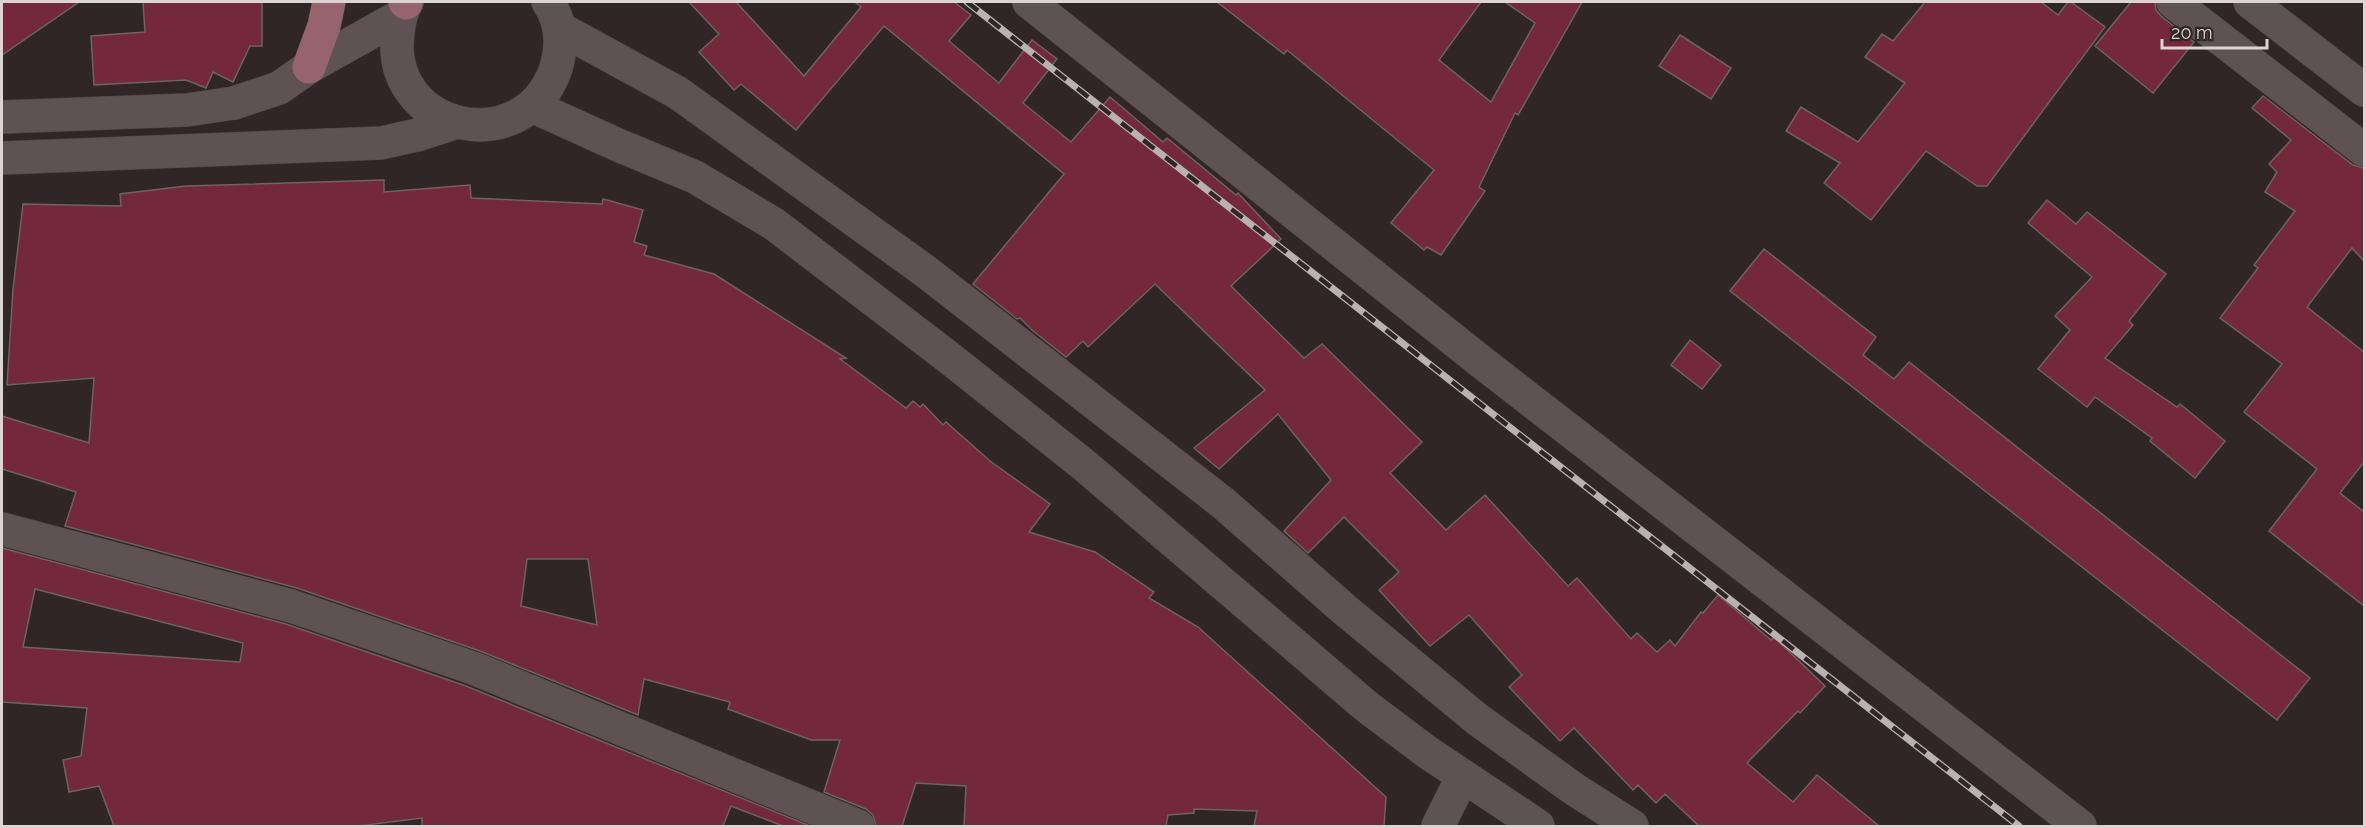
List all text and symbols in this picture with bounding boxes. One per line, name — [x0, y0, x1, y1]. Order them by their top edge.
scale bar — [2162, 12, 2267, 50]
text: 20 m — [2171, 22, 2213, 43]

